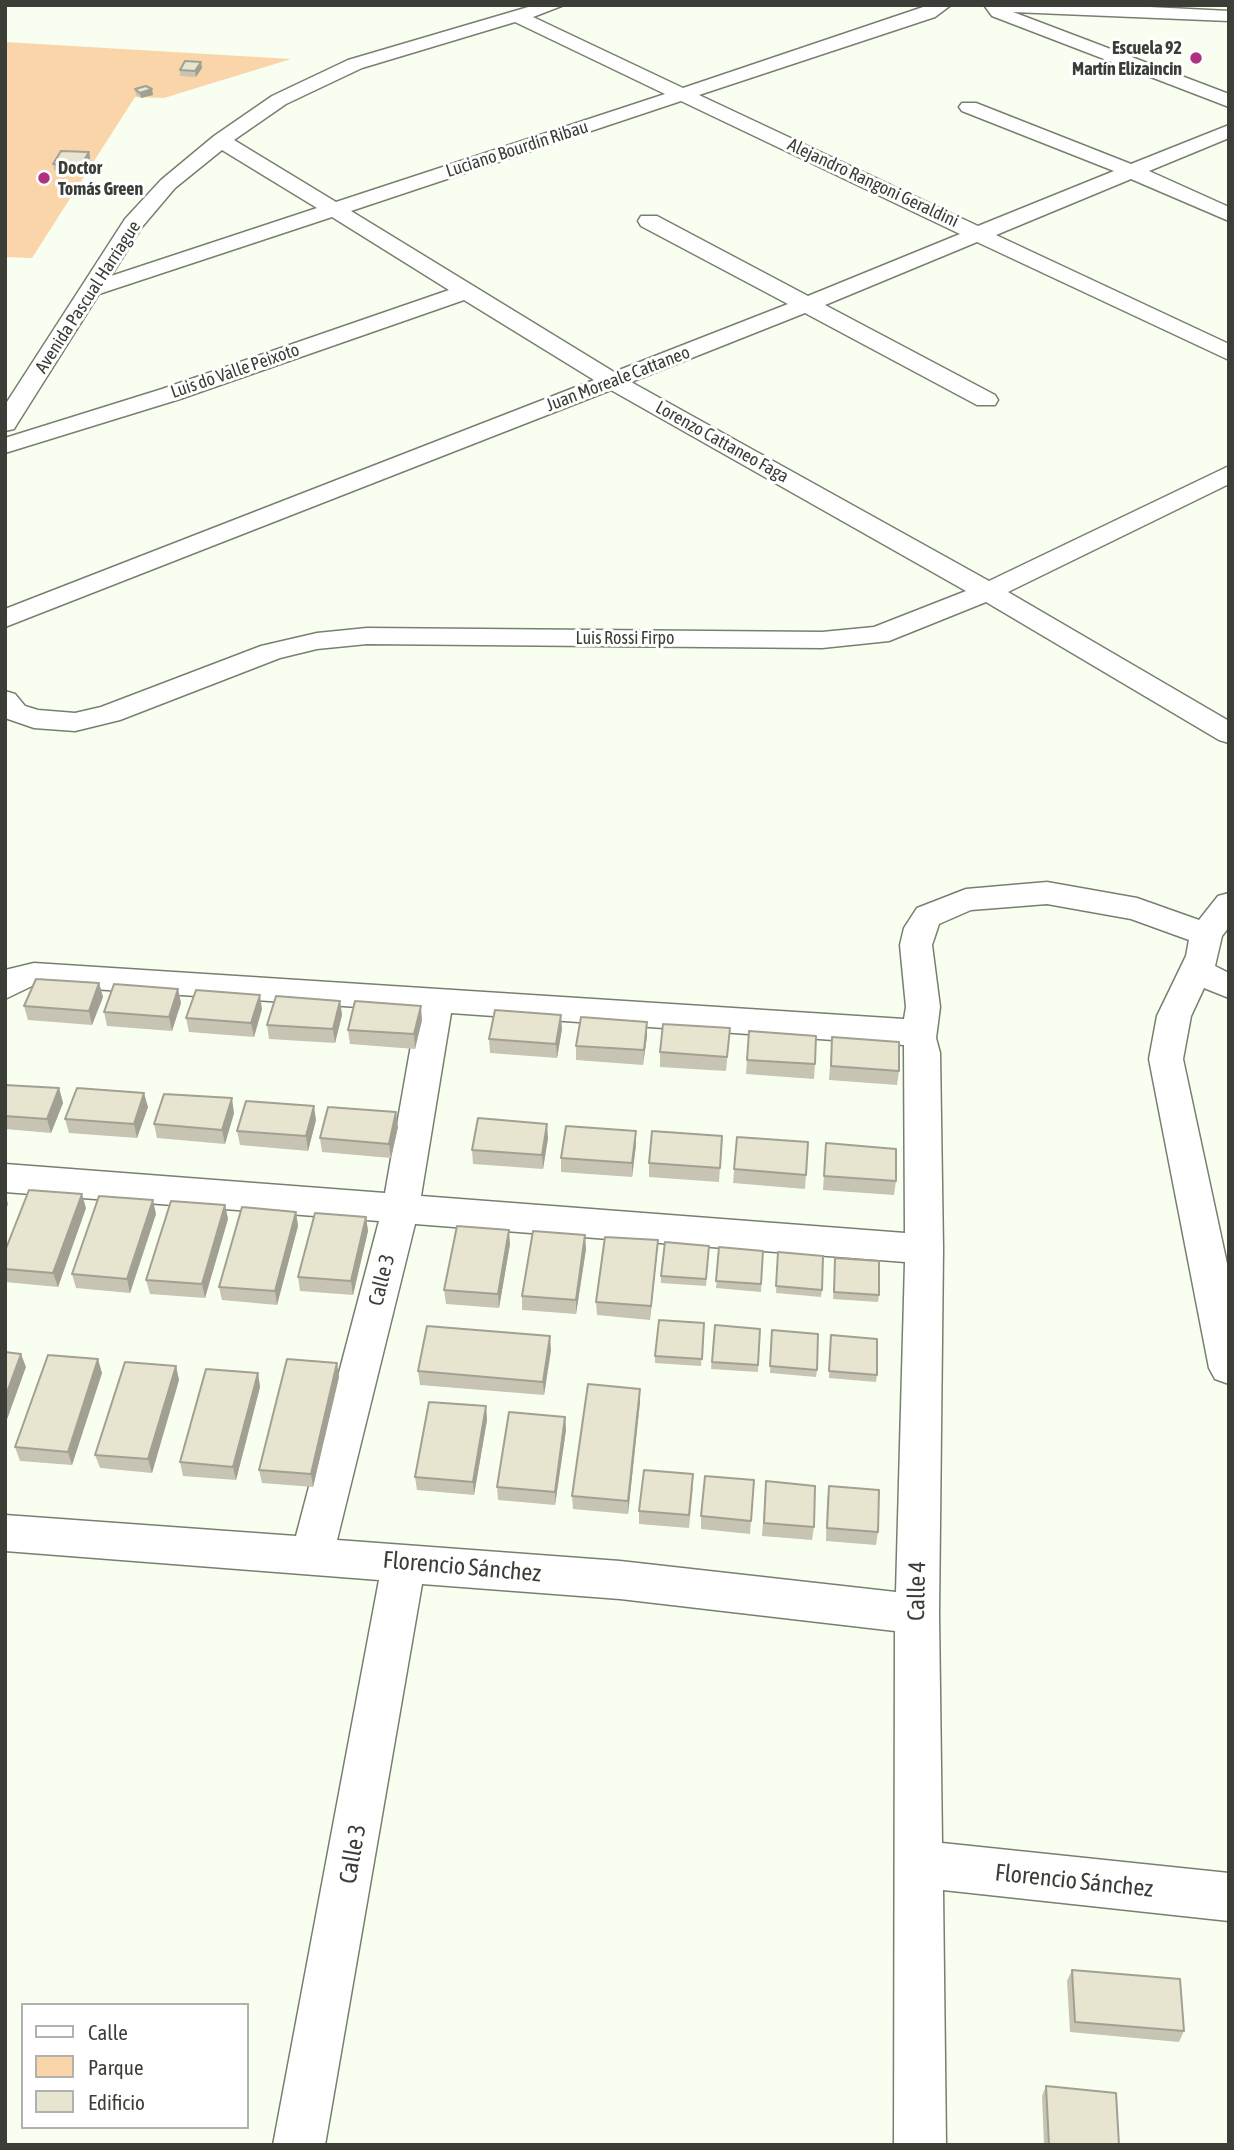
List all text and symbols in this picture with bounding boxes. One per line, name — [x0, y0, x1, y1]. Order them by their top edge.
place label: Escuela 92 Martín Elizaincin — [1072, 37, 1182, 80]
marker: Escuela 92 Martín Elizaincin — [1188, 50, 1204, 66]
street label: Luciano Bourdin Ribau — [443, 116, 591, 182]
street label: Alejandro Rangoni Geraldini — [784, 134, 962, 232]
place label: Doctor Tomás Green — [58, 157, 143, 200]
marker: Doctor Tomás Green — [36, 170, 52, 186]
street label: Avenida Pascual Harriague — [31, 217, 145, 377]
street label: Luis do Valle Peixoto — [168, 339, 302, 403]
street label: Juan Moreale Cattaneo — [543, 342, 693, 416]
street label: Lorenzo Cattaneo Faga — [652, 396, 792, 488]
street label: Luis Rossi Firpo — [575, 627, 675, 649]
street label: Calle 3 — [363, 1252, 401, 1308]
street label: Florencio Sánchez — [382, 1546, 542, 1588]
street label: Calle 4 — [902, 1561, 932, 1621]
street label: Calle 3 — [334, 1822, 372, 1886]
street label: Florencio Sánchez — [994, 1858, 1154, 1904]
legend — [21, 2003, 248, 2129]
text: Calle — [88, 2020, 128, 2044]
text: Parque — [88, 2055, 143, 2079]
text: Edificio — [88, 2090, 145, 2114]

